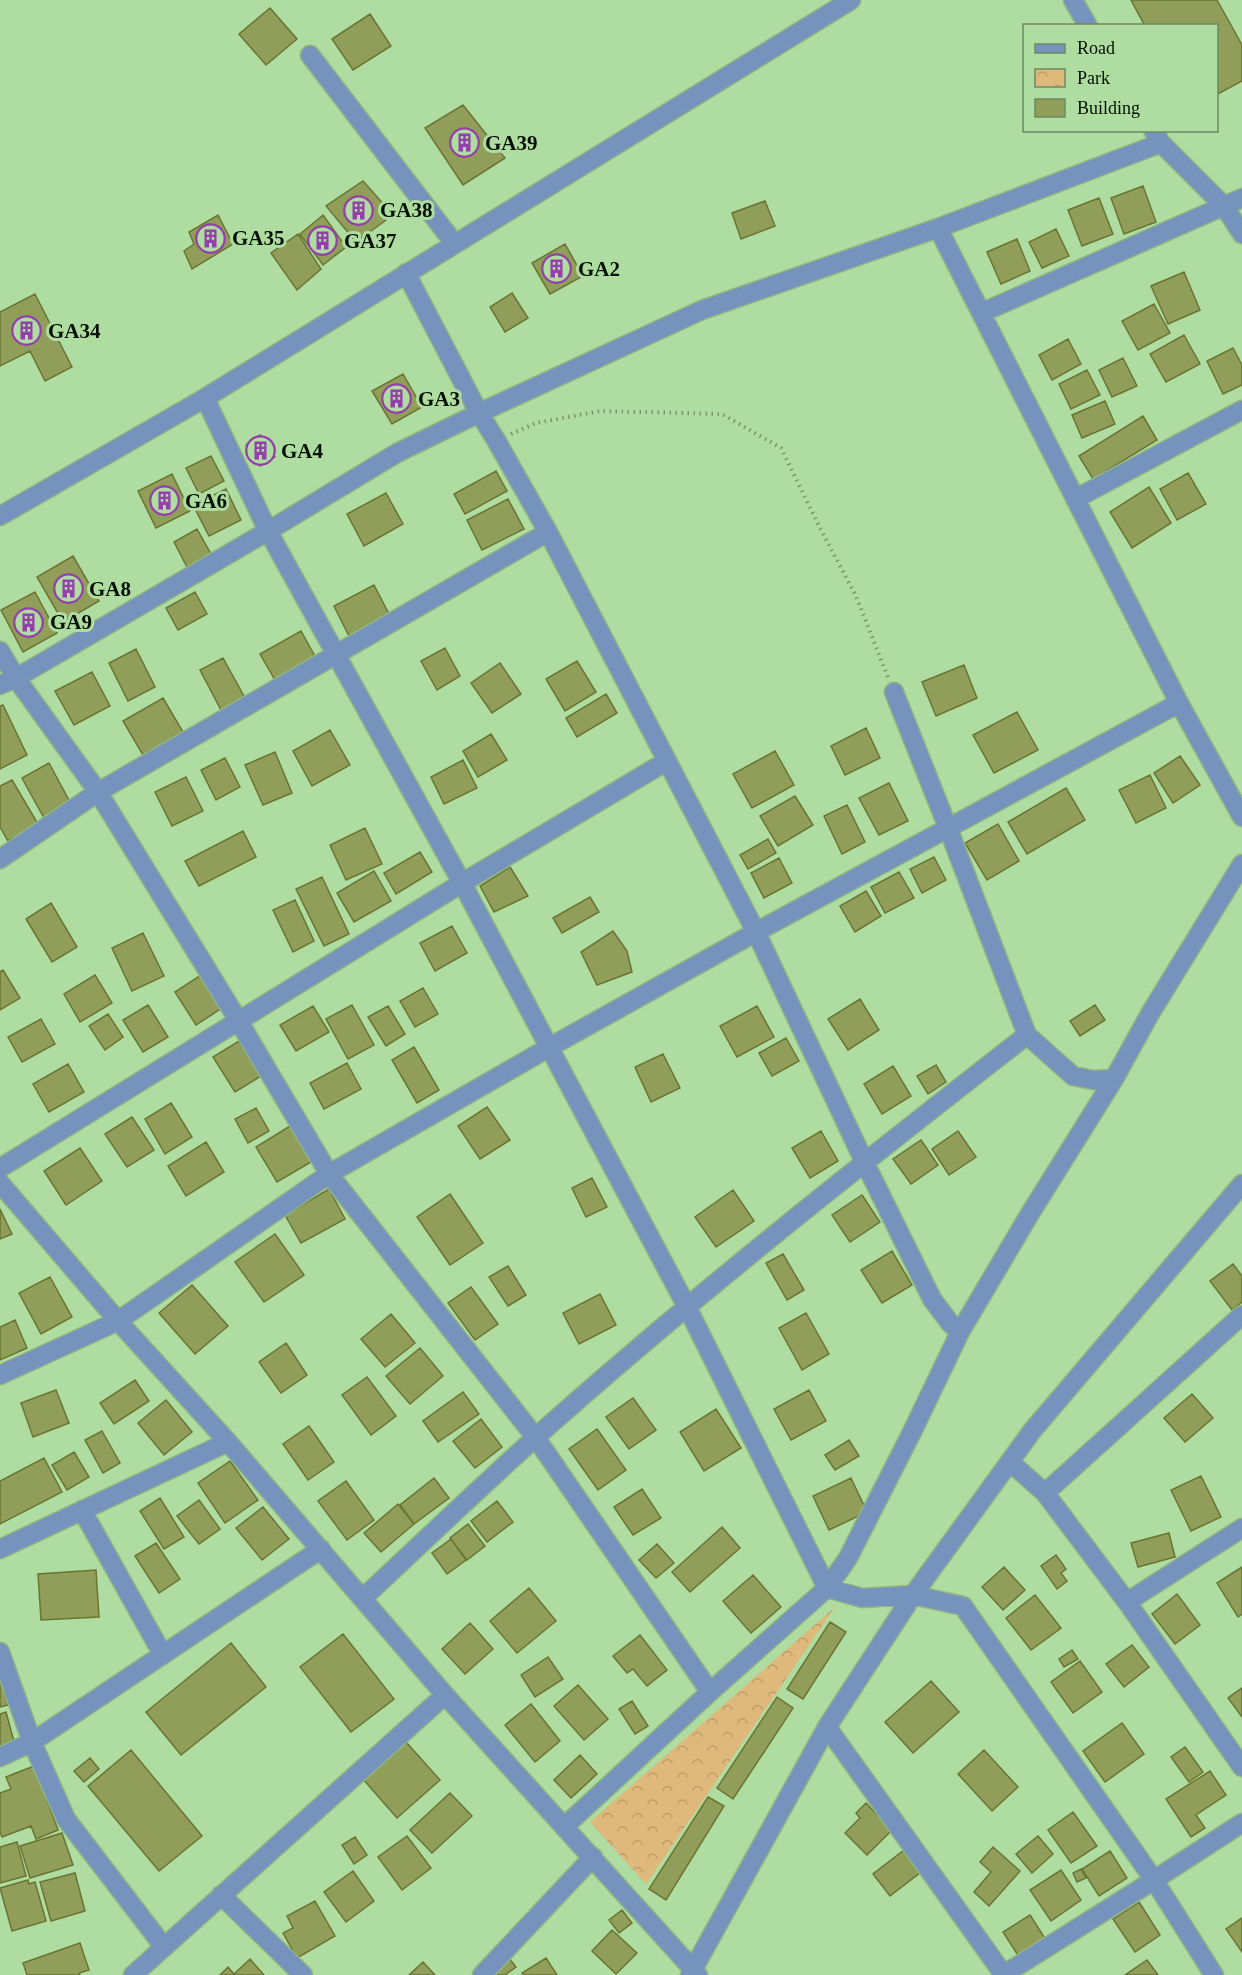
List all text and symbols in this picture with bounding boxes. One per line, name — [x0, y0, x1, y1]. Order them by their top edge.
legend — [1023, 24, 1218, 132]
text: Road — [1077, 38, 1115, 58]
text: Park — [1077, 68, 1110, 88]
text: Building — [1077, 98, 1140, 118]
building icon: GA39 — [448, 127, 480, 159]
place label: GA39 — [485, 131, 538, 155]
building icon: GA38 — [343, 194, 375, 226]
place label: GA38 — [380, 198, 433, 222]
building icon: GA35 — [195, 222, 227, 254]
building icon: GA37 — [307, 225, 339, 257]
place label: GA35 — [232, 226, 285, 250]
place label: GA37 — [344, 229, 397, 253]
building icon: GA2 — [541, 253, 573, 285]
place label: GA2 — [578, 257, 620, 281]
building icon: GA34 — [11, 315, 43, 347]
place label: GA34 — [48, 319, 101, 343]
building icon: GA3 — [381, 383, 413, 415]
place label: GA3 — [418, 387, 460, 411]
building icon: GA4 — [244, 435, 276, 467]
place label: GA4 — [281, 439, 324, 463]
building icon: GA6 — [148, 485, 180, 517]
place label: GA6 — [185, 489, 227, 513]
building icon: GA8 — [52, 573, 84, 605]
place label: GA8 — [89, 577, 131, 601]
building icon: GA9 — [13, 606, 45, 638]
place label: GA9 — [50, 610, 92, 634]

